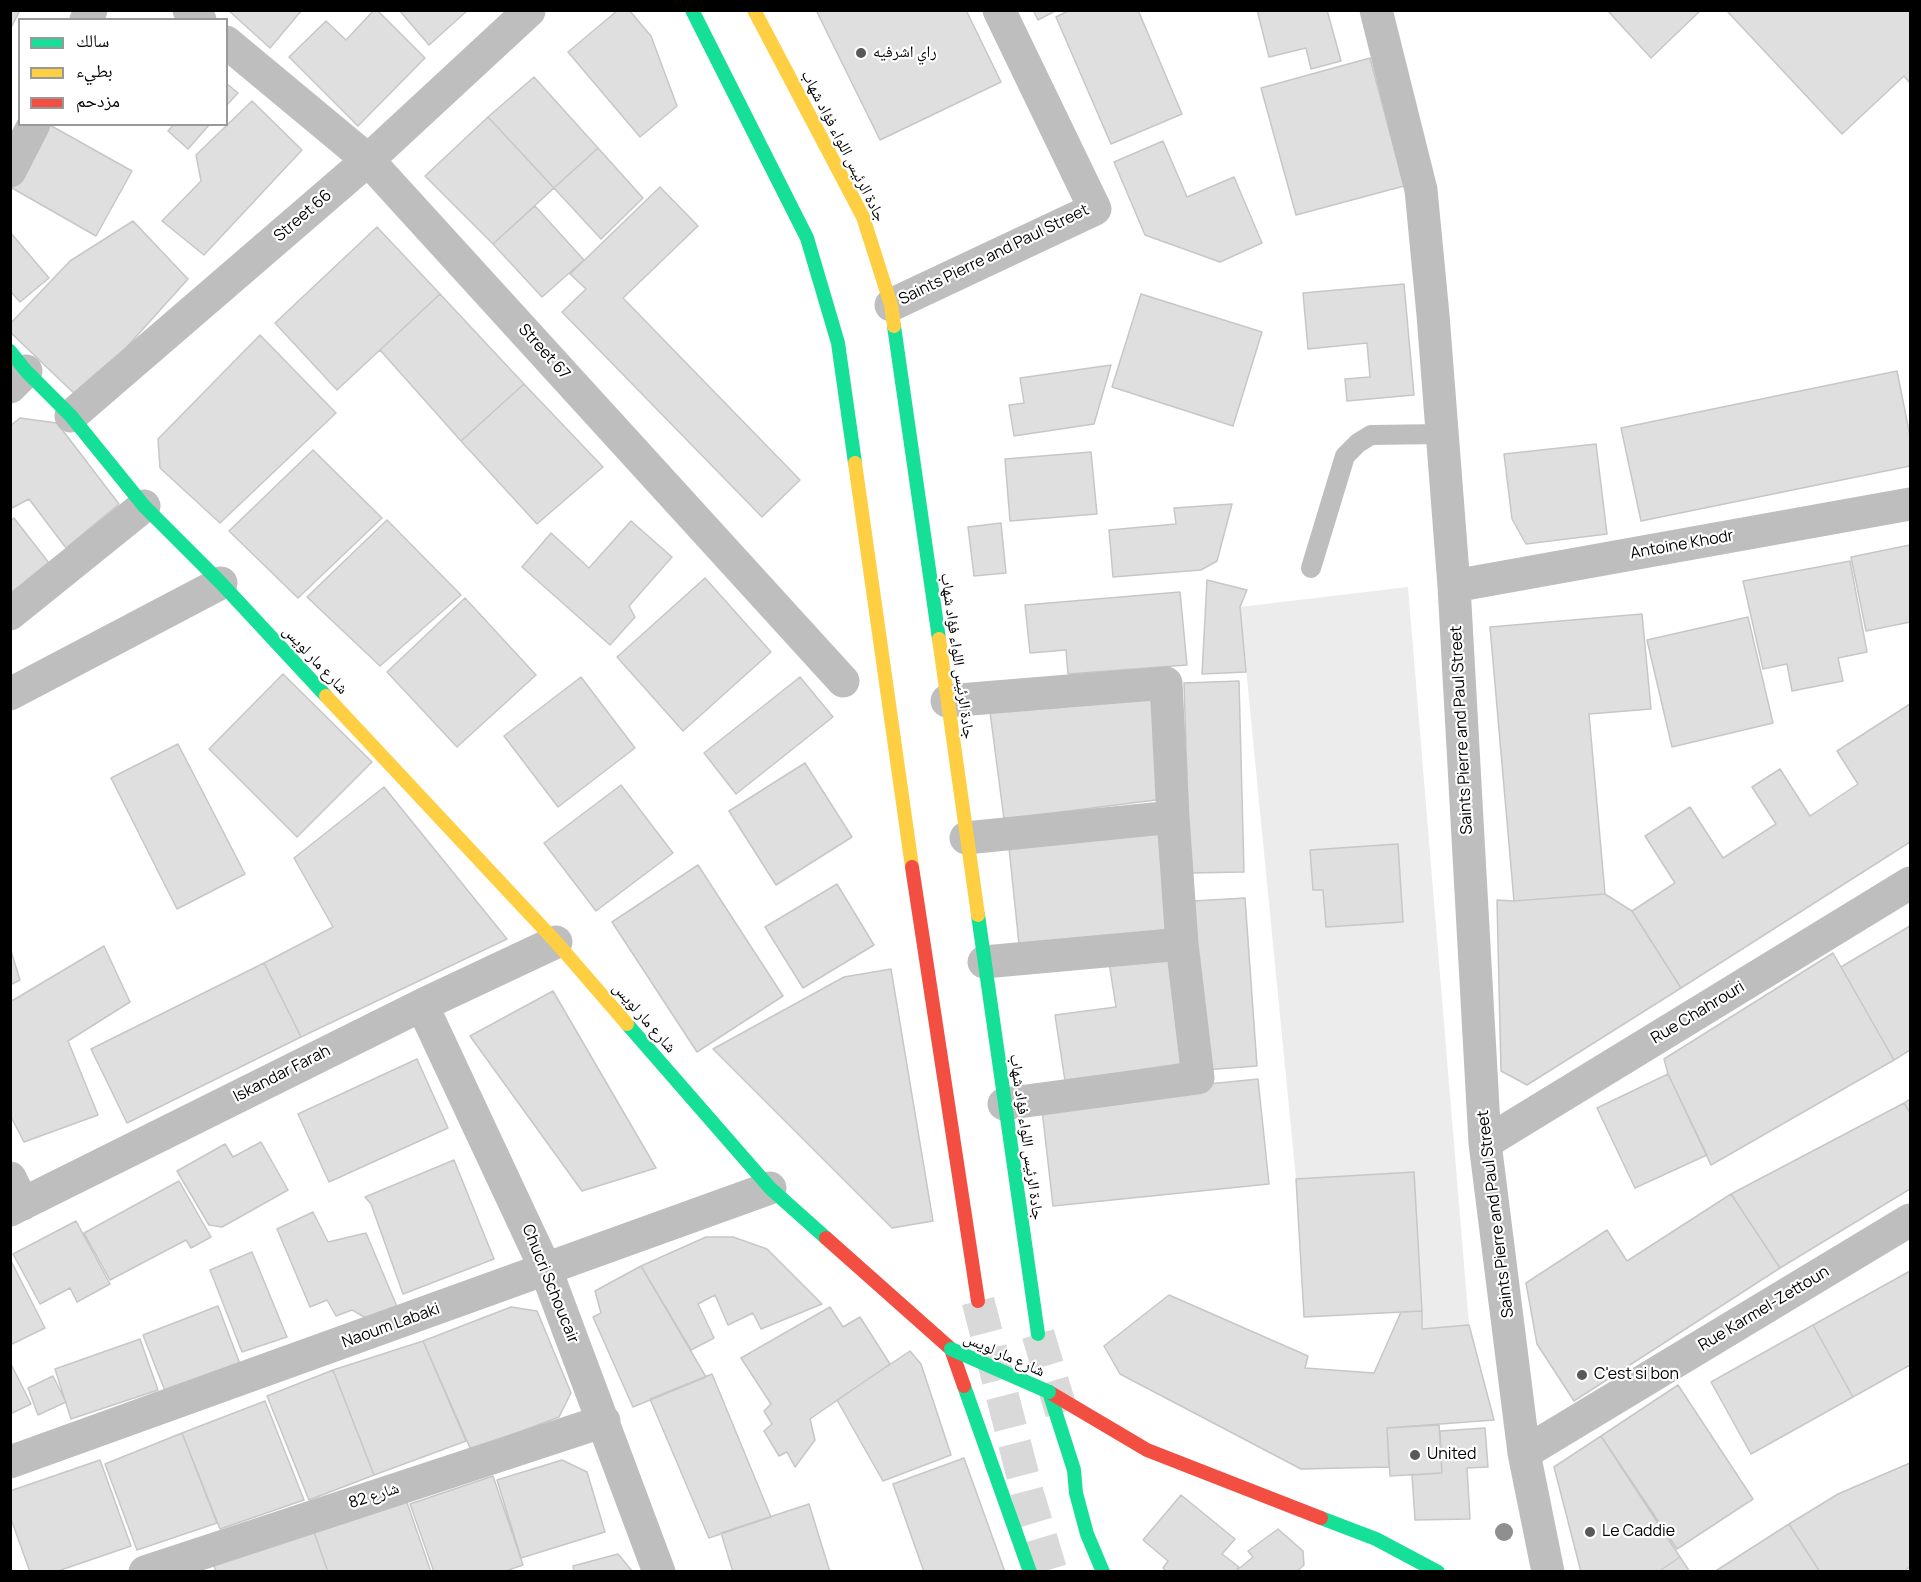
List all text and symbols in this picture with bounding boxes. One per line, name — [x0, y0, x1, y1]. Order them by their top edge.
legend — [18, 18, 228, 126]
text: سالك — [76, 28, 109, 52]
place label: راي اشرفيه — [873, 43, 937, 63]
marker: راي اشرفيه — [854, 46, 868, 60]
text: بطيء — [76, 58, 113, 82]
street label: جادة الرئيس اللواء فؤاد شهاب — [796, 67, 890, 225]
text: مزدحم — [76, 88, 120, 112]
street label: Street 66 — [270, 186, 336, 246]
street label: Saints Pierre and Paul Street — [896, 200, 1092, 310]
street label: Street 67 — [514, 320, 574, 384]
street label: Antoine Khodr — [1629, 526, 1735, 564]
street label: جادة الرئيس اللواء فؤاد شهاب — [936, 572, 978, 740]
street label: شارع مار لويس — [278, 622, 352, 698]
street label: Saints Pierre and Paul Street — [1447, 625, 1477, 835]
street label: Rue Chahrouri — [1648, 978, 1748, 1048]
street label: شارع مار لويس — [608, 979, 680, 1057]
street label: Iskandar Farah — [230, 1041, 334, 1107]
street label: جادة الرئيس اللواء فؤاد شهاب — [1005, 1053, 1047, 1221]
street label: Saints Pierre and Paul Street — [1474, 1109, 1518, 1319]
street label: Chucri Schoucair — [517, 1222, 583, 1346]
street label: Rue Karmel-Zettoun — [1695, 1262, 1833, 1356]
street label: Naoum Labaki — [339, 1299, 443, 1353]
street label: شارع مار لويس — [960, 1329, 1048, 1381]
place label: C'est si bon — [1594, 1365, 1679, 1385]
marker: C'est si bon — [1575, 1368, 1589, 1382]
place label: United — [1427, 1445, 1476, 1465]
marker: United — [1408, 1448, 1422, 1462]
street label: شارع 82 — [346, 1479, 402, 1513]
place label: Le Caddie — [1602, 1522, 1675, 1542]
marker: Le Caddie — [1583, 1525, 1597, 1539]

